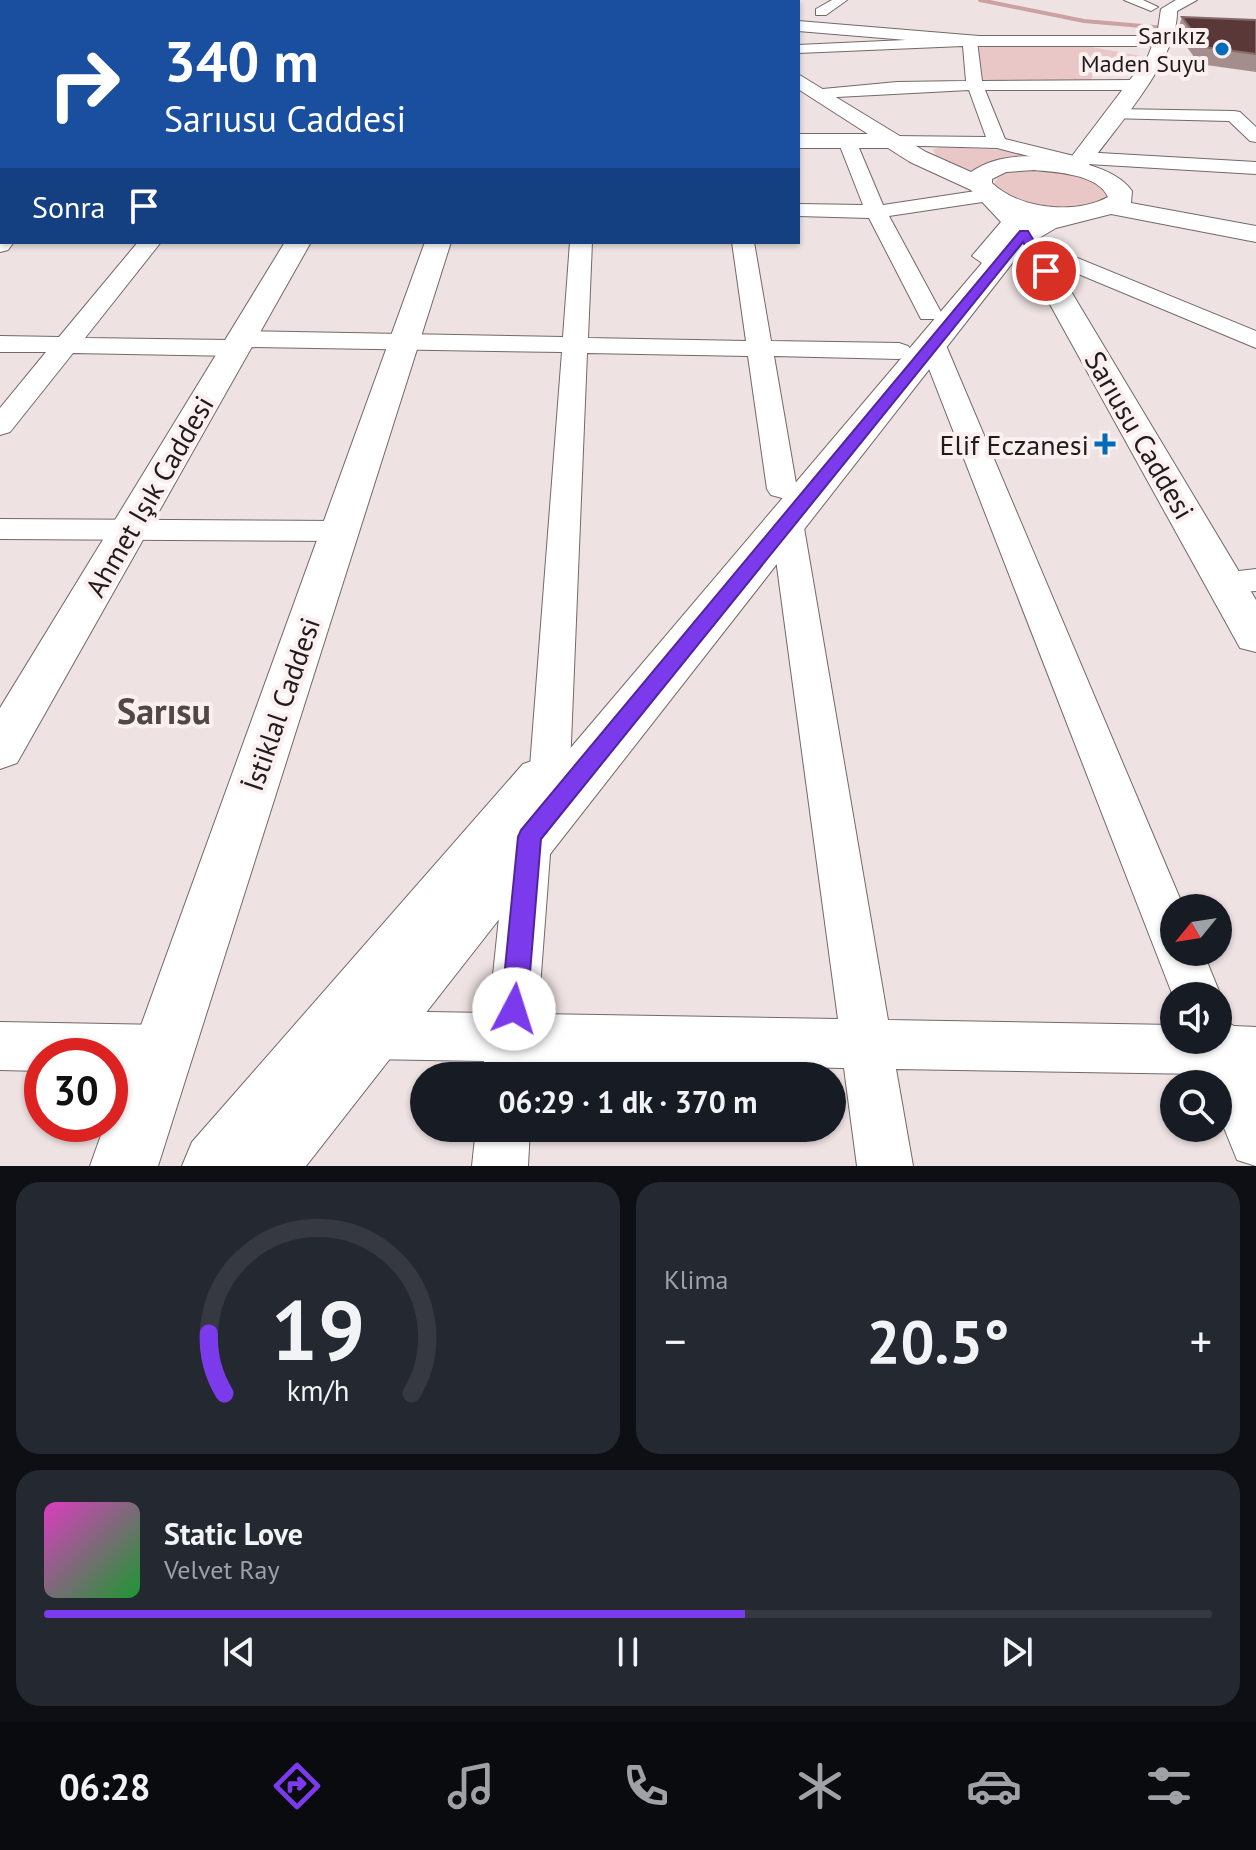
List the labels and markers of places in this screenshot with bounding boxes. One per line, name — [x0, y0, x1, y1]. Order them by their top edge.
place label: Sarıkız Maden Suyu — [1081, 20, 1206, 79]
marker: Sarıkız Maden Suyu — [1213, 40, 1231, 58]
pin — [1012, 237, 1080, 305]
place label: Elif Eczanesi — [939, 426, 1089, 463]
marker: Elif Eczanesi — [1096, 435, 1114, 453]

